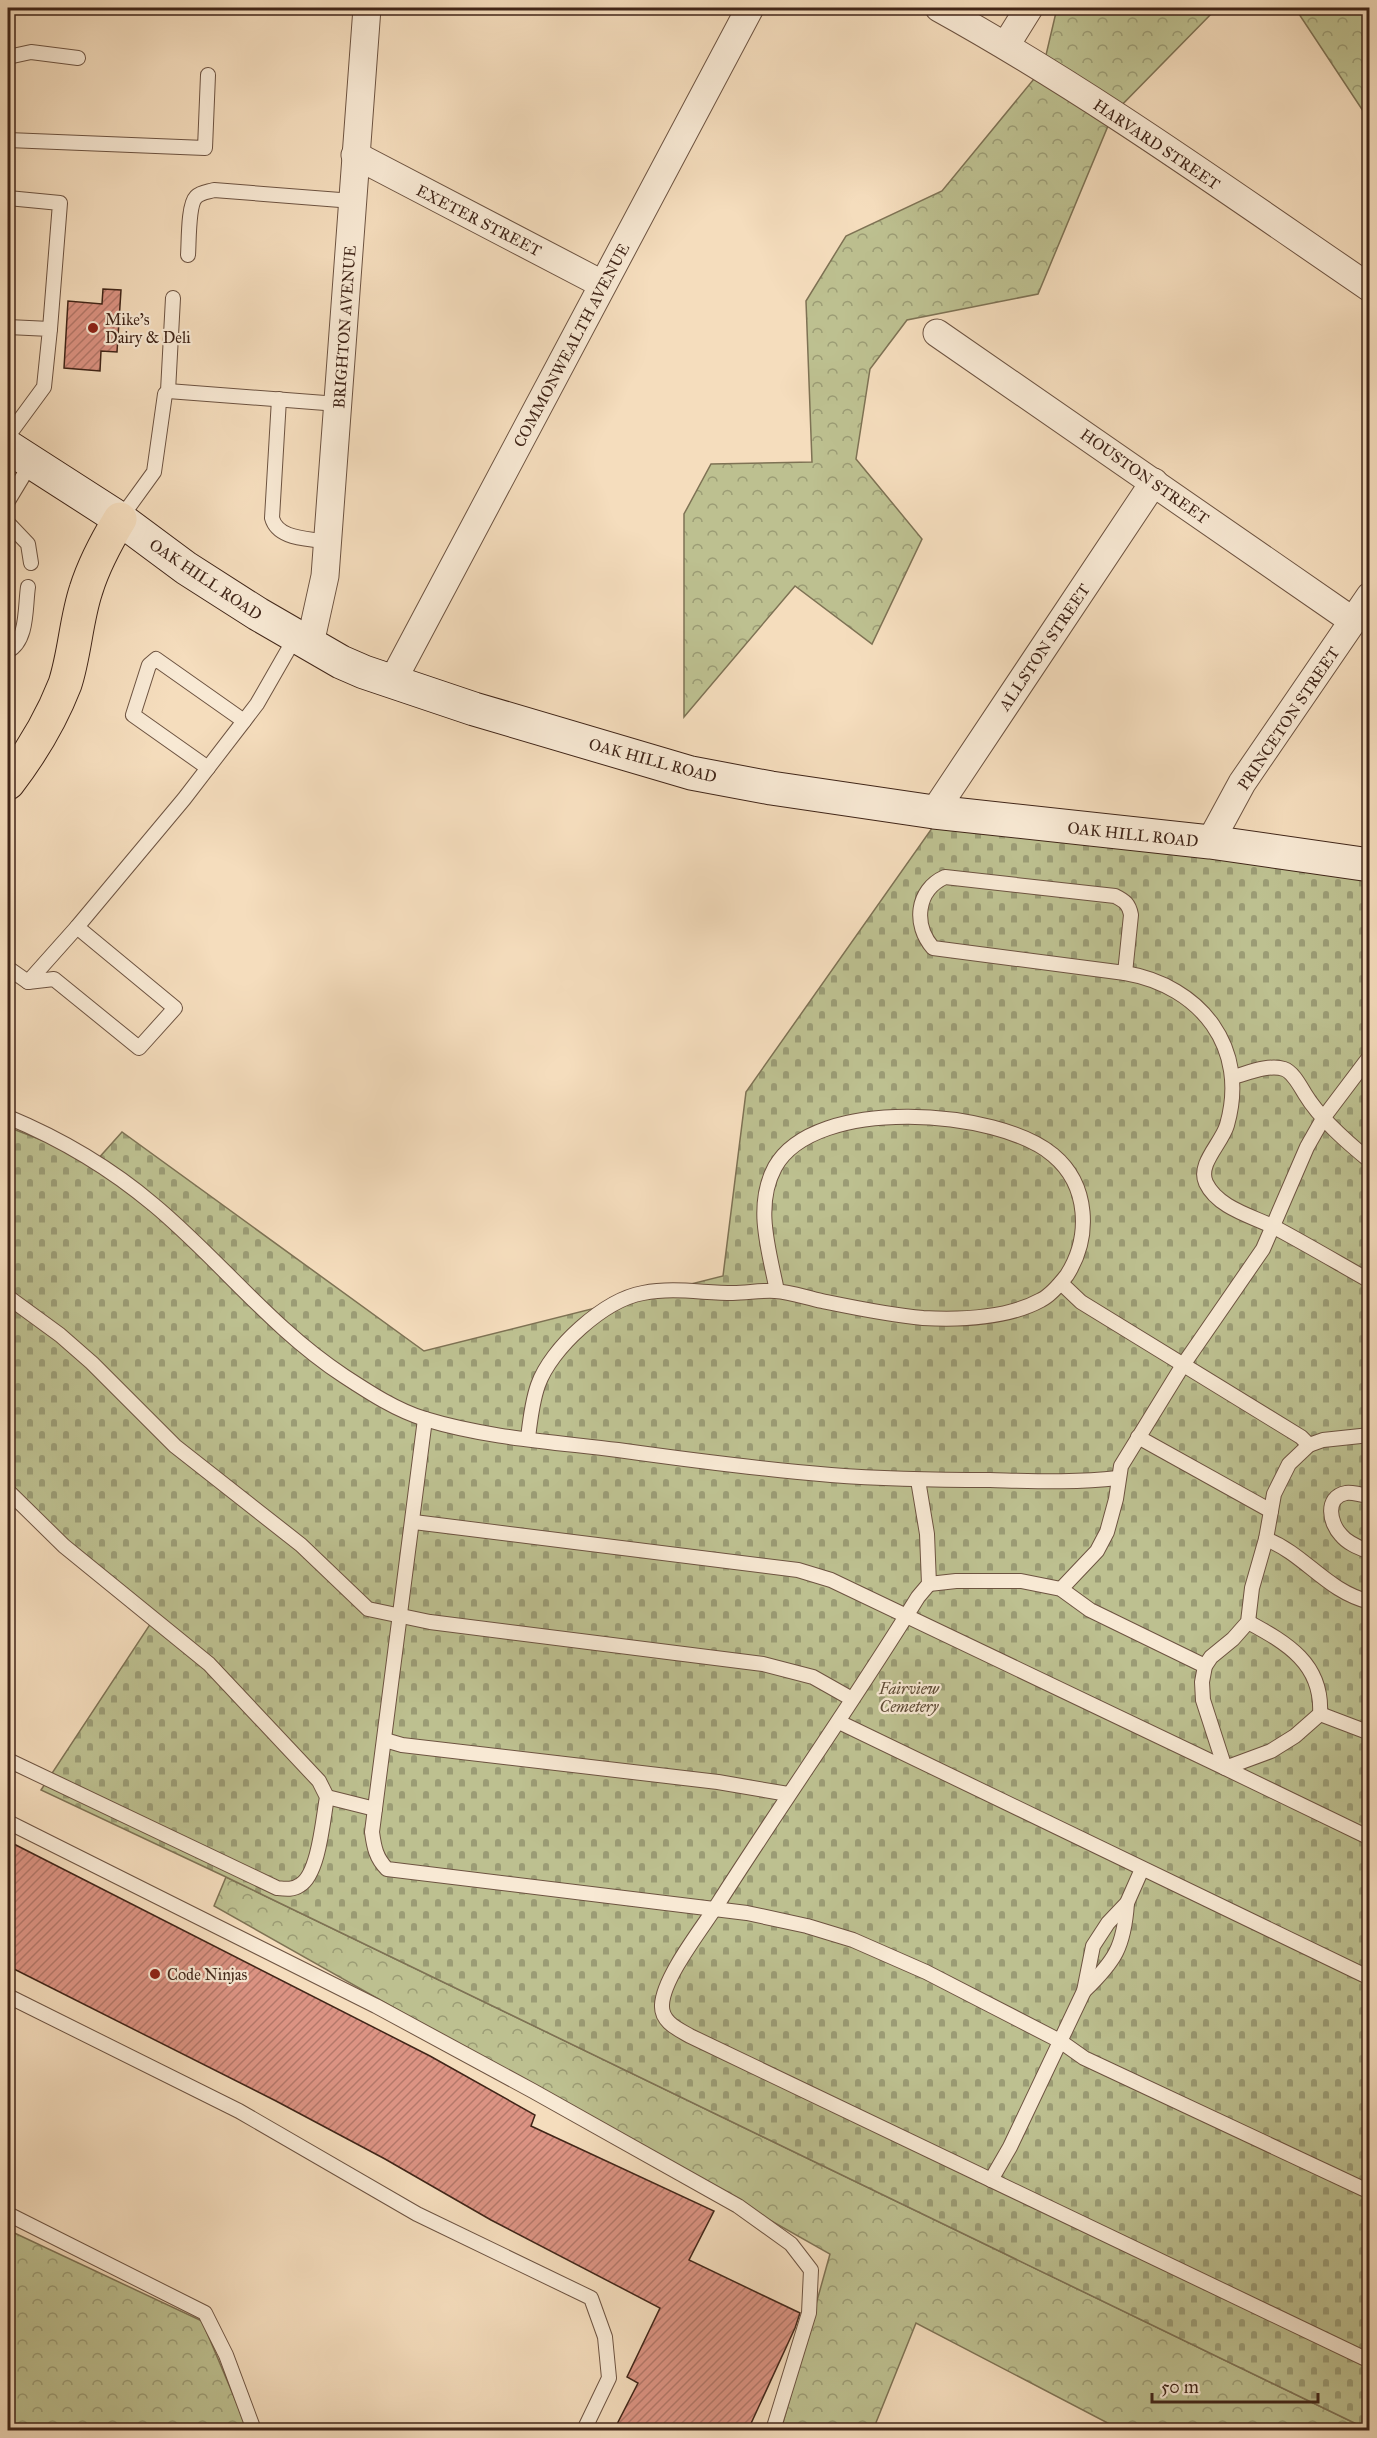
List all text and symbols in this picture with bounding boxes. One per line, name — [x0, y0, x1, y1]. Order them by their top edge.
street label: HARVARD STREET — [1090, 95, 1224, 194]
street label: EXETER STREET — [413, 181, 544, 260]
street label: COMMONWEALTH AVENUE — [509, 240, 633, 450]
street label: BRIGHTON AVENUE — [329, 245, 360, 409]
place label: Mike's Dairy & Deli — [105, 310, 191, 347]
marker: Mike's Dairy & Deli — [86, 321, 100, 335]
street label: HOUSTON STREET — [1077, 425, 1213, 528]
street label: OAK HILL ROAD — [146, 535, 266, 624]
street label: ALLSTON STREET — [994, 580, 1094, 715]
street label: PRINCETON STREET — [1233, 643, 1343, 793]
street label: OAK HILL ROAD — [587, 734, 719, 787]
street label: OAK HILL ROAD — [1066, 818, 1199, 851]
park label: Fairview Cemetery — [878, 1679, 941, 1716]
place label: Code Ninjas — [167, 1965, 247, 1984]
marker: Code Ninjas — [148, 1967, 162, 1981]
scale bar — [1152, 2366, 1318, 2404]
text: 50 m — [1161, 2376, 1199, 2398]

